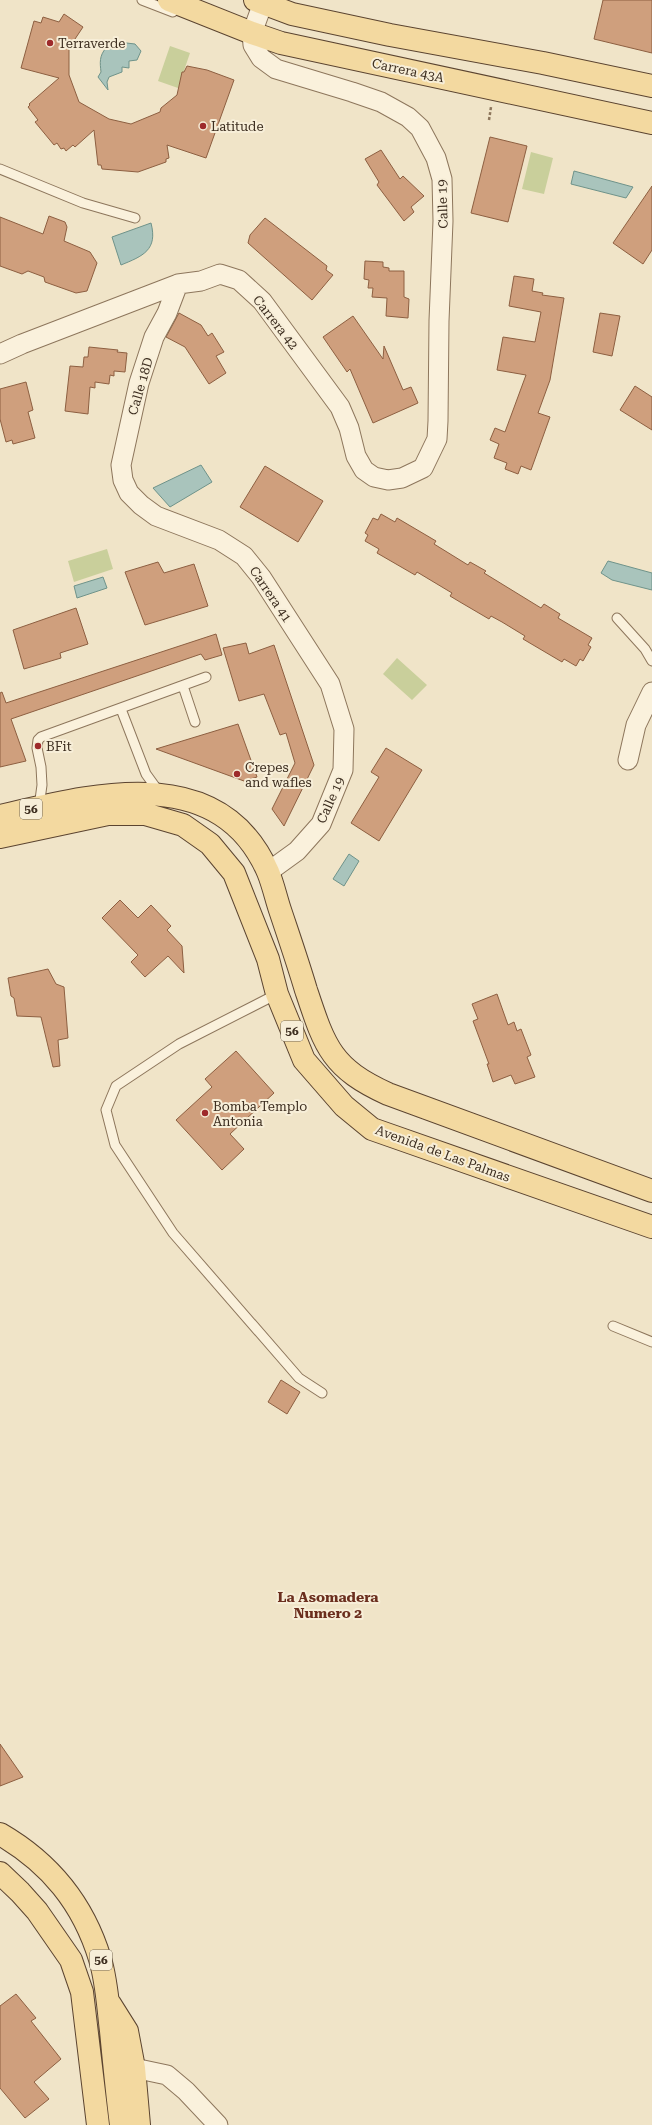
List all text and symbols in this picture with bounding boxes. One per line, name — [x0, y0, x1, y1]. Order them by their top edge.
place label: Terraverde — [58, 36, 125, 51]
marker: Terraverde — [45, 38, 55, 48]
street label: Carrera 43A — [371, 56, 445, 85]
place label: Latitude — [211, 119, 264, 134]
marker: Latitude — [198, 121, 208, 131]
street label: Calle 19 — [434, 179, 451, 229]
street label: Carrera 42 — [250, 292, 301, 352]
street label: Calle 18D — [125, 356, 156, 417]
street label: Carrera 41 — [246, 563, 295, 625]
place label: BFit — [46, 739, 72, 754]
marker: BFit — [33, 741, 43, 751]
place label: Crepes and wafles — [245, 760, 312, 790]
marker: Crepes and wafles — [232, 769, 242, 779]
street label: Calle 19 — [314, 775, 347, 826]
road number: 56 — [20, 799, 42, 819]
road number: 56 — [281, 1021, 303, 1041]
place label: Bomba Templo Antonia — [213, 1099, 307, 1129]
marker: Bomba Templo Antonia — [200, 1108, 210, 1118]
street label: Avenida de Las Palmas — [374, 1122, 512, 1185]
district label: La Asomadera Numero 2 — [277, 1589, 379, 1621]
road number: 56 — [90, 1950, 112, 1970]

